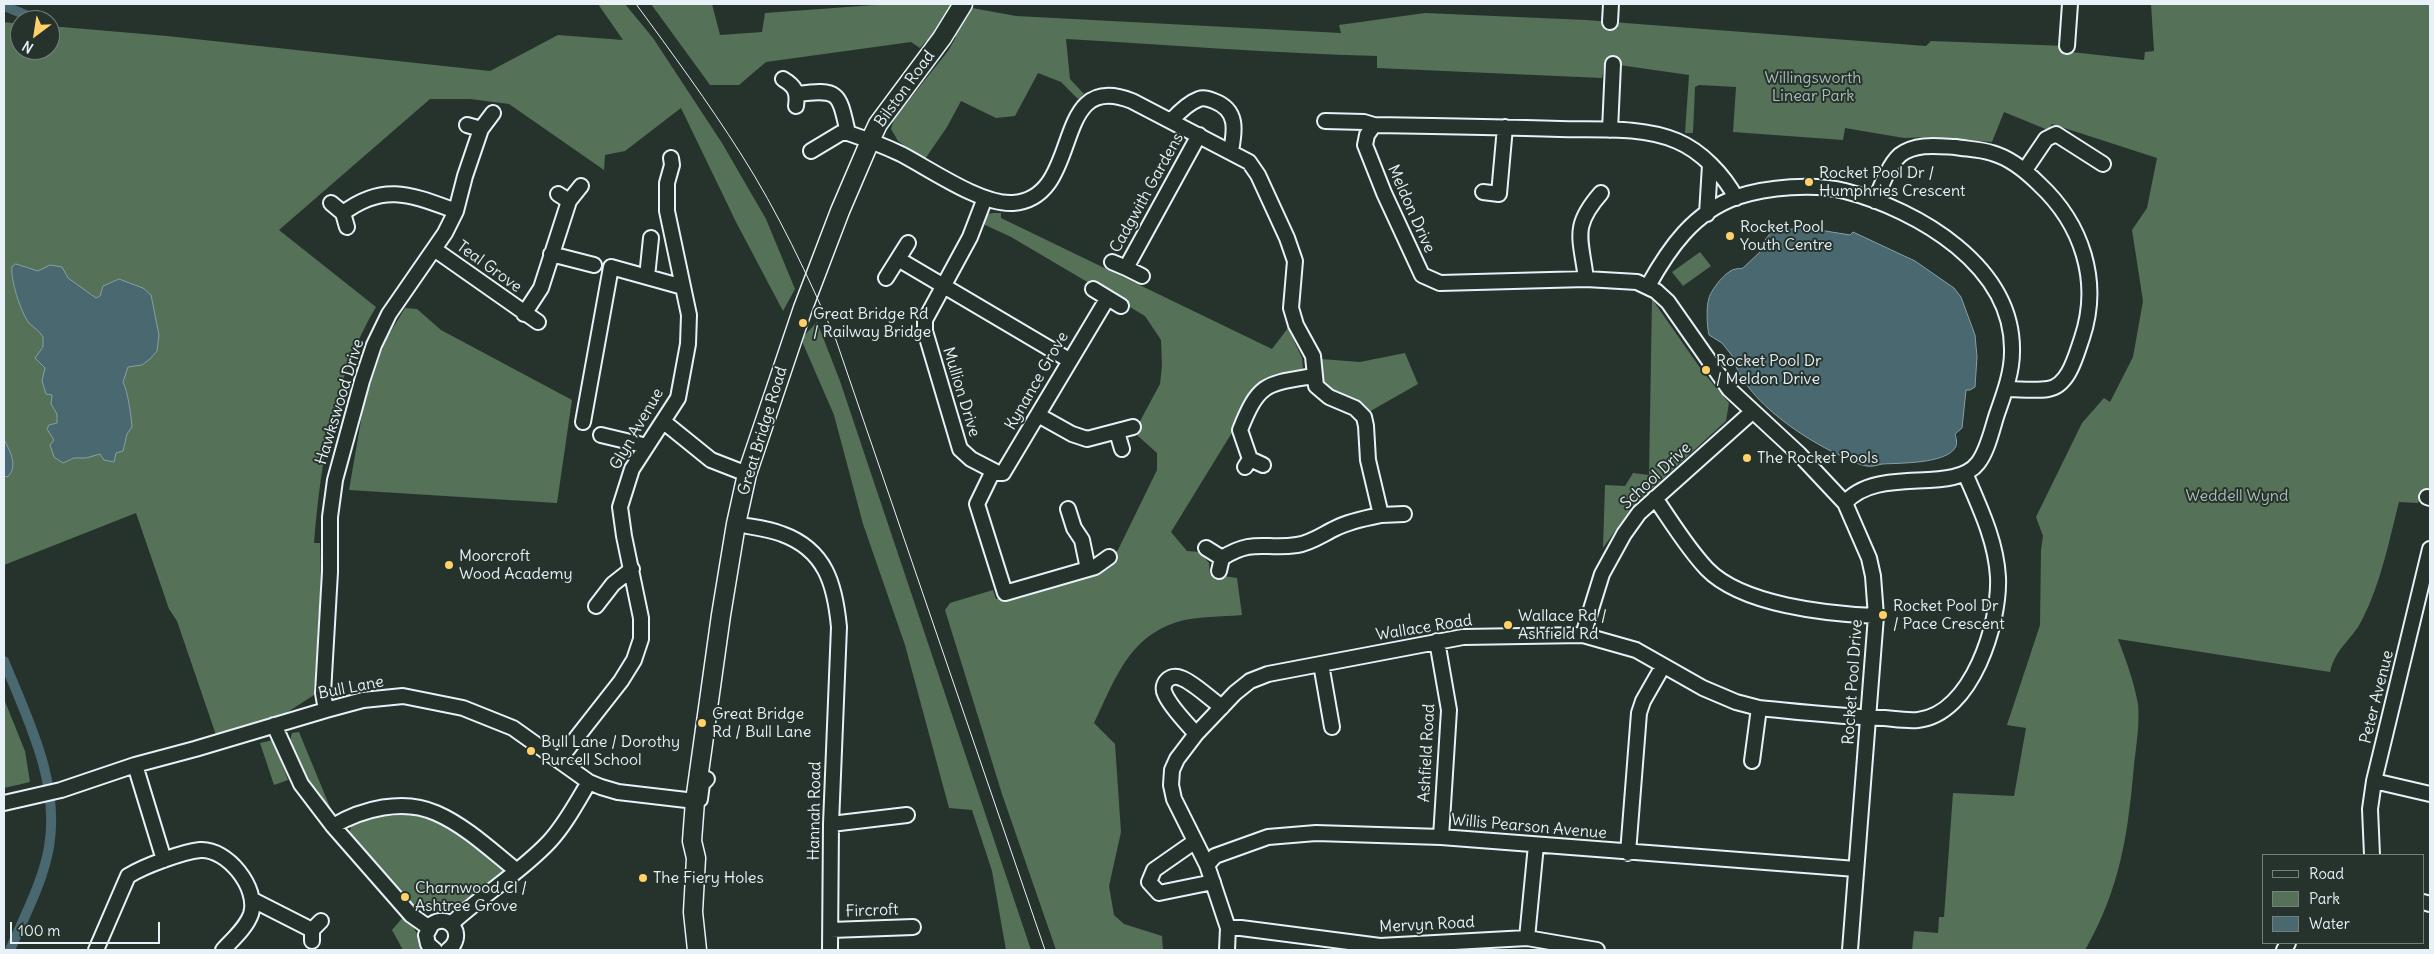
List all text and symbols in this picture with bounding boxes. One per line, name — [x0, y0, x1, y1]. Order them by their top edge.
north arrow — [10, 10, 60, 60]
text: N — [19, 37, 37, 57]
street label: Bilston Road — [871, 47, 939, 131]
park label: Willingsworth Linear Park — [1764, 68, 1862, 106]
street label: Cadgwith Gardens — [1106, 130, 1188, 256]
street label: Meldon Drive — [1383, 162, 1439, 256]
place label: Rocket Pool Dr / Humphries Crescent — [1819, 163, 1965, 201]
marker: Rocket Pool Dr / Humphries Crescent — [1803, 176, 1815, 188]
place label: Rocket Pool Youth Centre — [1740, 217, 1832, 255]
marker: Rocket Pool Youth Centre — [1724, 230, 1736, 242]
street label: Teal Grove — [453, 237, 525, 297]
place label: Great Bridge Rd / Railway Bridge — [813, 304, 931, 342]
marker: Great Bridge Rd / Railway Bridge — [797, 317, 809, 329]
street label: Kynance Grove — [1001, 329, 1073, 433]
street label: Hawkswood Drive — [312, 337, 368, 467]
street label: Mullion Drive — [938, 345, 984, 439]
place label: Rocket Pool Dr / Meldon Drive — [1716, 351, 1822, 389]
street label: Great Bridge Road — [734, 364, 792, 498]
marker: Rocket Pool Dr / Meldon Drive — [1700, 364, 1712, 376]
street label: Glyn Avenue — [606, 385, 668, 473]
street label: School Drive — [1617, 438, 1695, 514]
place label: The Rocket Pools — [1757, 448, 1878, 468]
marker: The Rocket Pools — [1741, 452, 1753, 464]
park label: Weddell Wynd — [2186, 486, 2288, 506]
place label: Moorcroft Wood Academy — [459, 546, 573, 584]
marker: Moorcroft Wood Academy — [443, 559, 455, 571]
place label: Rocket Pool Dr / Pace Crescent — [1893, 596, 2005, 634]
place label: Wallace Rd / Ashfield Rd — [1518, 606, 1607, 644]
marker: Rocket Pool Dr / Pace Crescent — [1877, 609, 1889, 621]
street label: Wallace Road — [1375, 611, 1473, 645]
marker: Wallace Rd / Ashfield Rd — [1502, 619, 1514, 631]
street label: Rocket Pool Drive — [1839, 619, 1867, 745]
street label: Peter Avenue — [2356, 648, 2398, 746]
street label: Bull Lane — [317, 672, 385, 704]
street label: Ashfield Road — [1415, 703, 1439, 803]
place label: Great Bridge Rd / Bull Lane — [712, 704, 811, 742]
marker: Great Bridge Rd / Bull Lane — [696, 717, 708, 729]
place label: Bull Lane / Dorothy Purcell School — [541, 732, 680, 770]
marker: Bull Lane / Dorothy Purcell School — [525, 745, 537, 757]
street label: Hannah Road — [805, 761, 825, 861]
street label: Willis Pearson Avenue — [1450, 811, 1608, 843]
legend — [2262, 854, 2424, 944]
text: Road — [2309, 864, 2344, 883]
place label: The Fiery Holes — [653, 868, 764, 888]
marker: The Fiery Holes — [637, 872, 649, 884]
place label: Charnwood Cl / Ashtree Grove — [415, 878, 527, 916]
text: Park — [2309, 889, 2340, 908]
marker: Charnwood Cl / Ashtree Grove — [399, 891, 411, 903]
street label: Fircroft — [845, 900, 899, 922]
scale bar — [12, 912, 162, 944]
street label: Mervyn Road — [1379, 913, 1475, 937]
text: Water — [2309, 914, 2350, 933]
text: 100 m — [18, 921, 60, 940]

